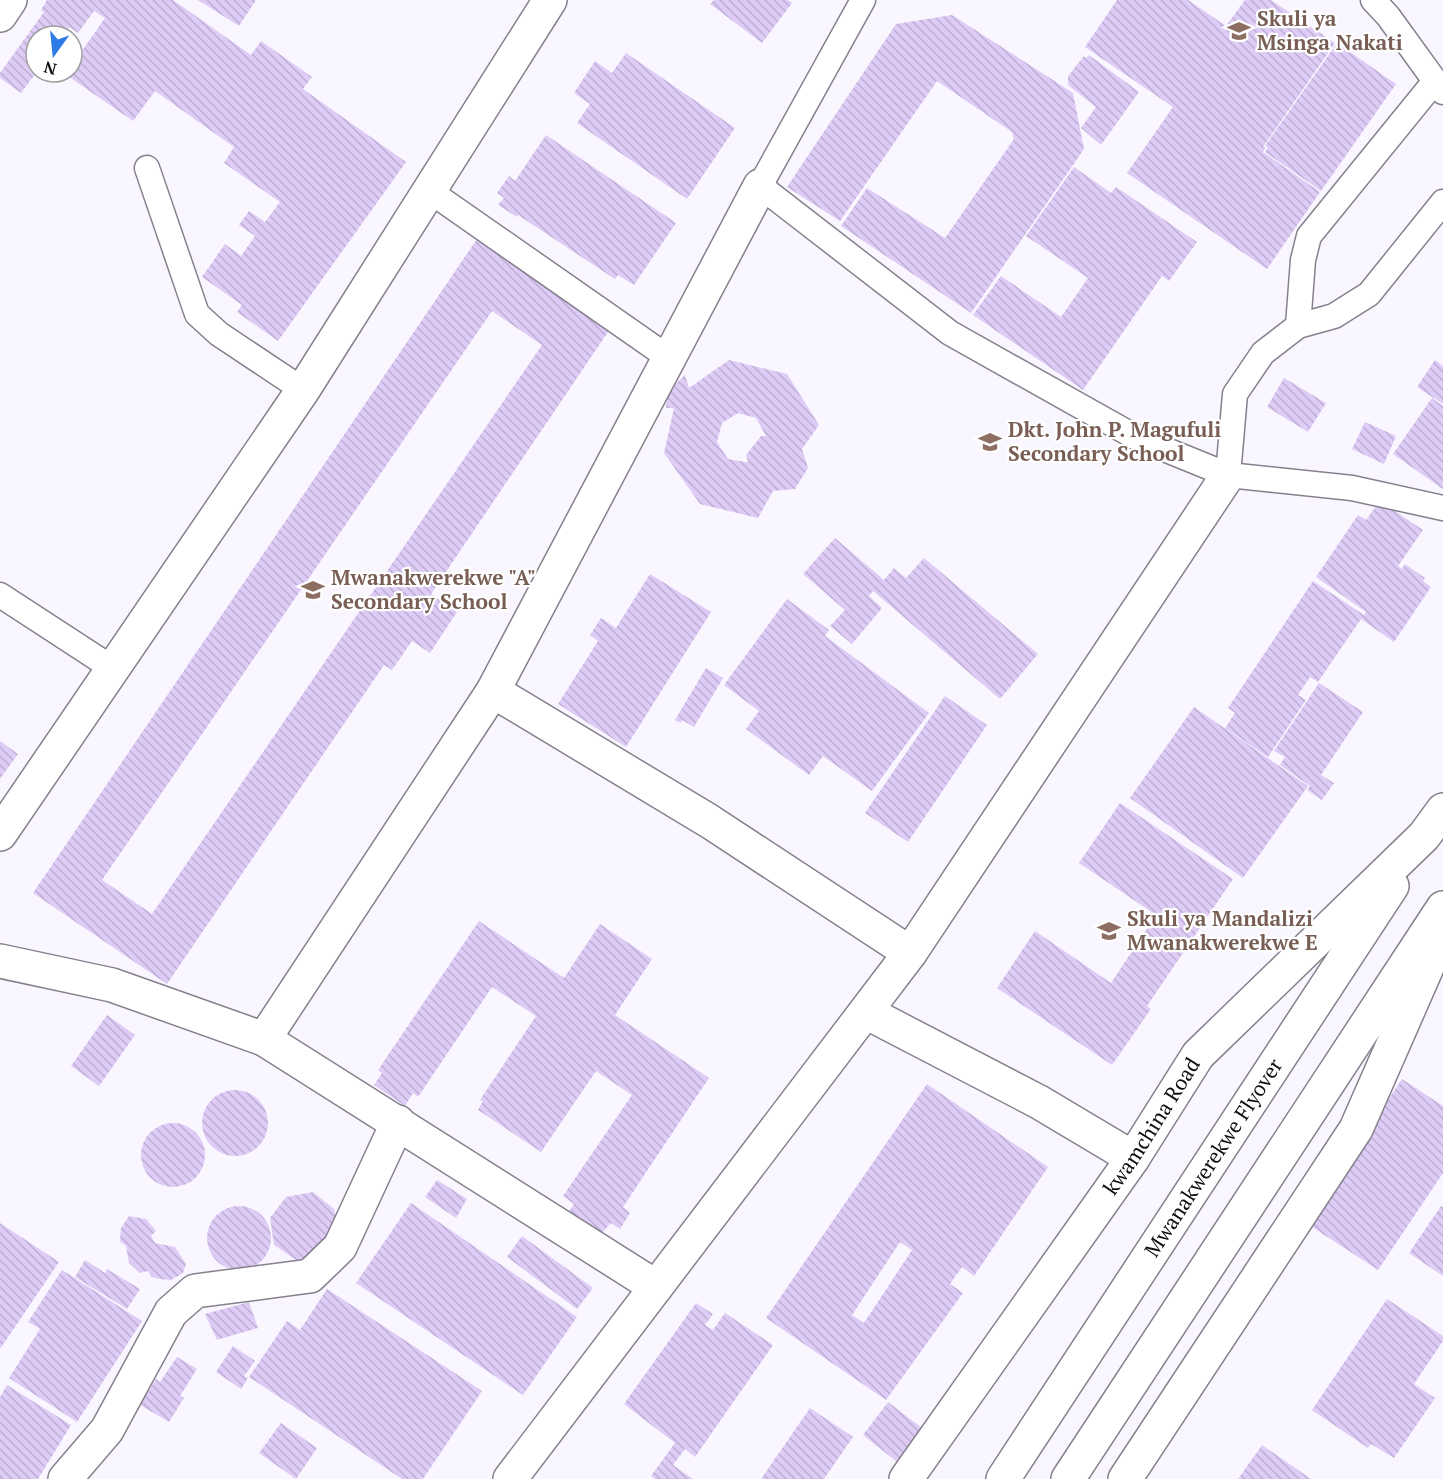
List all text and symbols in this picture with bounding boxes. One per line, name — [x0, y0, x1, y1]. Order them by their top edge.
place label: Skuli ya Msinga Nakati — [1257, 4, 1403, 56]
school or university icon: Skuli ya Msinga Nakati — [1226, 18, 1252, 44]
north arrow — [24, 24, 84, 84]
text: N — [41, 56, 59, 81]
place label: Dkt. John P. Magufuli Secondary School — [1008, 415, 1221, 467]
school or university icon: Dkt. John P. Magufuli Secondary School — [977, 429, 1003, 455]
place label: Mwanakwerekwe "A" Secondary School — [331, 563, 536, 615]
school or university icon: Mwanakwerekwe "A" Secondary School — [300, 577, 326, 603]
place label: Skuli ya Mandalizi Mwanakwerekwe E — [1127, 904, 1318, 956]
school or university icon: Skuli ya Mandalizi Mwanakwerekwe E — [1096, 918, 1122, 944]
street label: kwamchina Road — [1096, 1052, 1206, 1200]
street label: Mwanakwerekwe Flyover — [1137, 1053, 1288, 1262]

